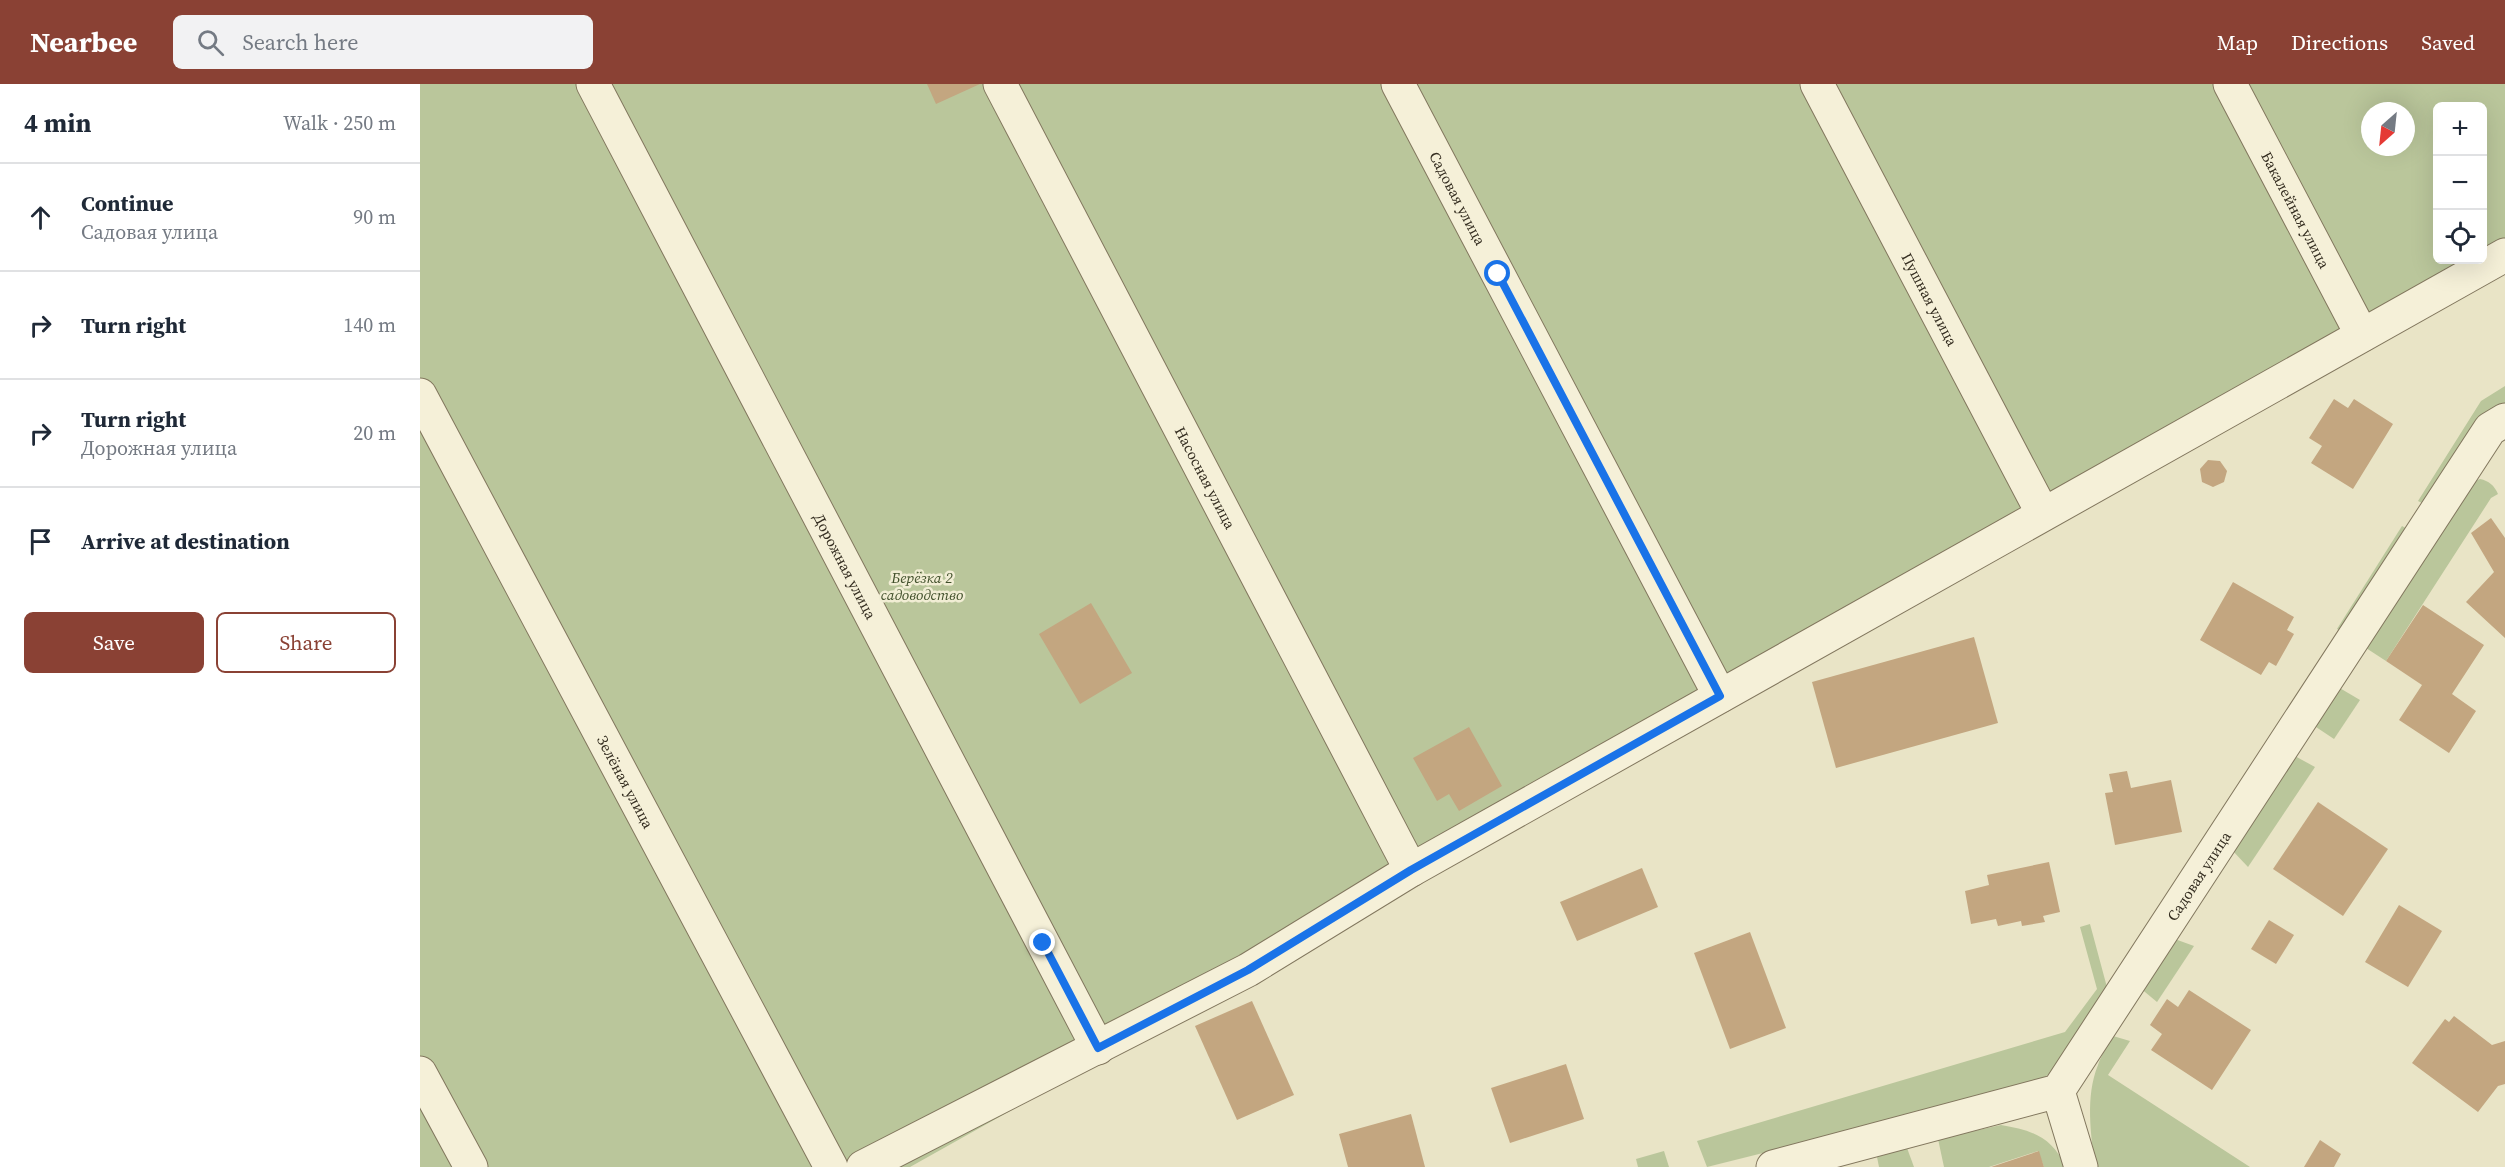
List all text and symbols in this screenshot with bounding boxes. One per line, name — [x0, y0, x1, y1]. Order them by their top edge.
search box — [173, 15, 593, 69]
text: Nearbee — [30, 23, 137, 61]
icon: search — [194, 26, 227, 59]
text: Search here — [242, 27, 358, 57]
text: Map — [2217, 28, 2258, 57]
text: Directions — [2291, 28, 2388, 57]
text: Saved — [2421, 28, 2475, 57]
north arrow — [2361, 102, 2415, 156]
map controls — [2433, 102, 2487, 264]
button: + — [2433, 102, 2487, 156]
text: 4 min — [24, 105, 91, 141]
text: Walk · 250 m — [283, 109, 396, 137]
street label: Садовая улица — [1425, 148, 1492, 249]
street label: Бакалейная улица — [2257, 148, 2336, 272]
button: − — [2433, 156, 2487, 210]
text: Continue — [81, 188, 174, 218]
icon: ahead — [24, 201, 57, 234]
text: 90 m — [353, 203, 396, 231]
button: locate — [2433, 210, 2487, 264]
text: Садовая улица — [81, 218, 218, 246]
street label: Пушная улица — [1897, 249, 1963, 350]
route start — [1484, 260, 1510, 286]
icon: right — [24, 309, 57, 342]
text: Turn right — [81, 310, 186, 340]
text: 140 m — [343, 311, 396, 339]
text: Turn right — [81, 404, 186, 434]
icon: right — [24, 417, 57, 450]
text: 20 m — [353, 419, 396, 447]
street label: Насосная улица — [1170, 423, 1241, 533]
text: Дорожная улица — [81, 434, 237, 462]
street label: Дорожная улица — [809, 509, 882, 623]
icon: arrive — [24, 525, 57, 558]
text: Arrive at destination — [81, 526, 290, 556]
park label: Берёзка 2 садоводство — [881, 567, 963, 605]
button: Save — [24, 612, 204, 673]
button: Share — [216, 612, 396, 673]
street label: Зелёная улица — [592, 731, 659, 832]
street label: Садовая улица — [2162, 827, 2236, 925]
route end — [1029, 929, 1055, 955]

